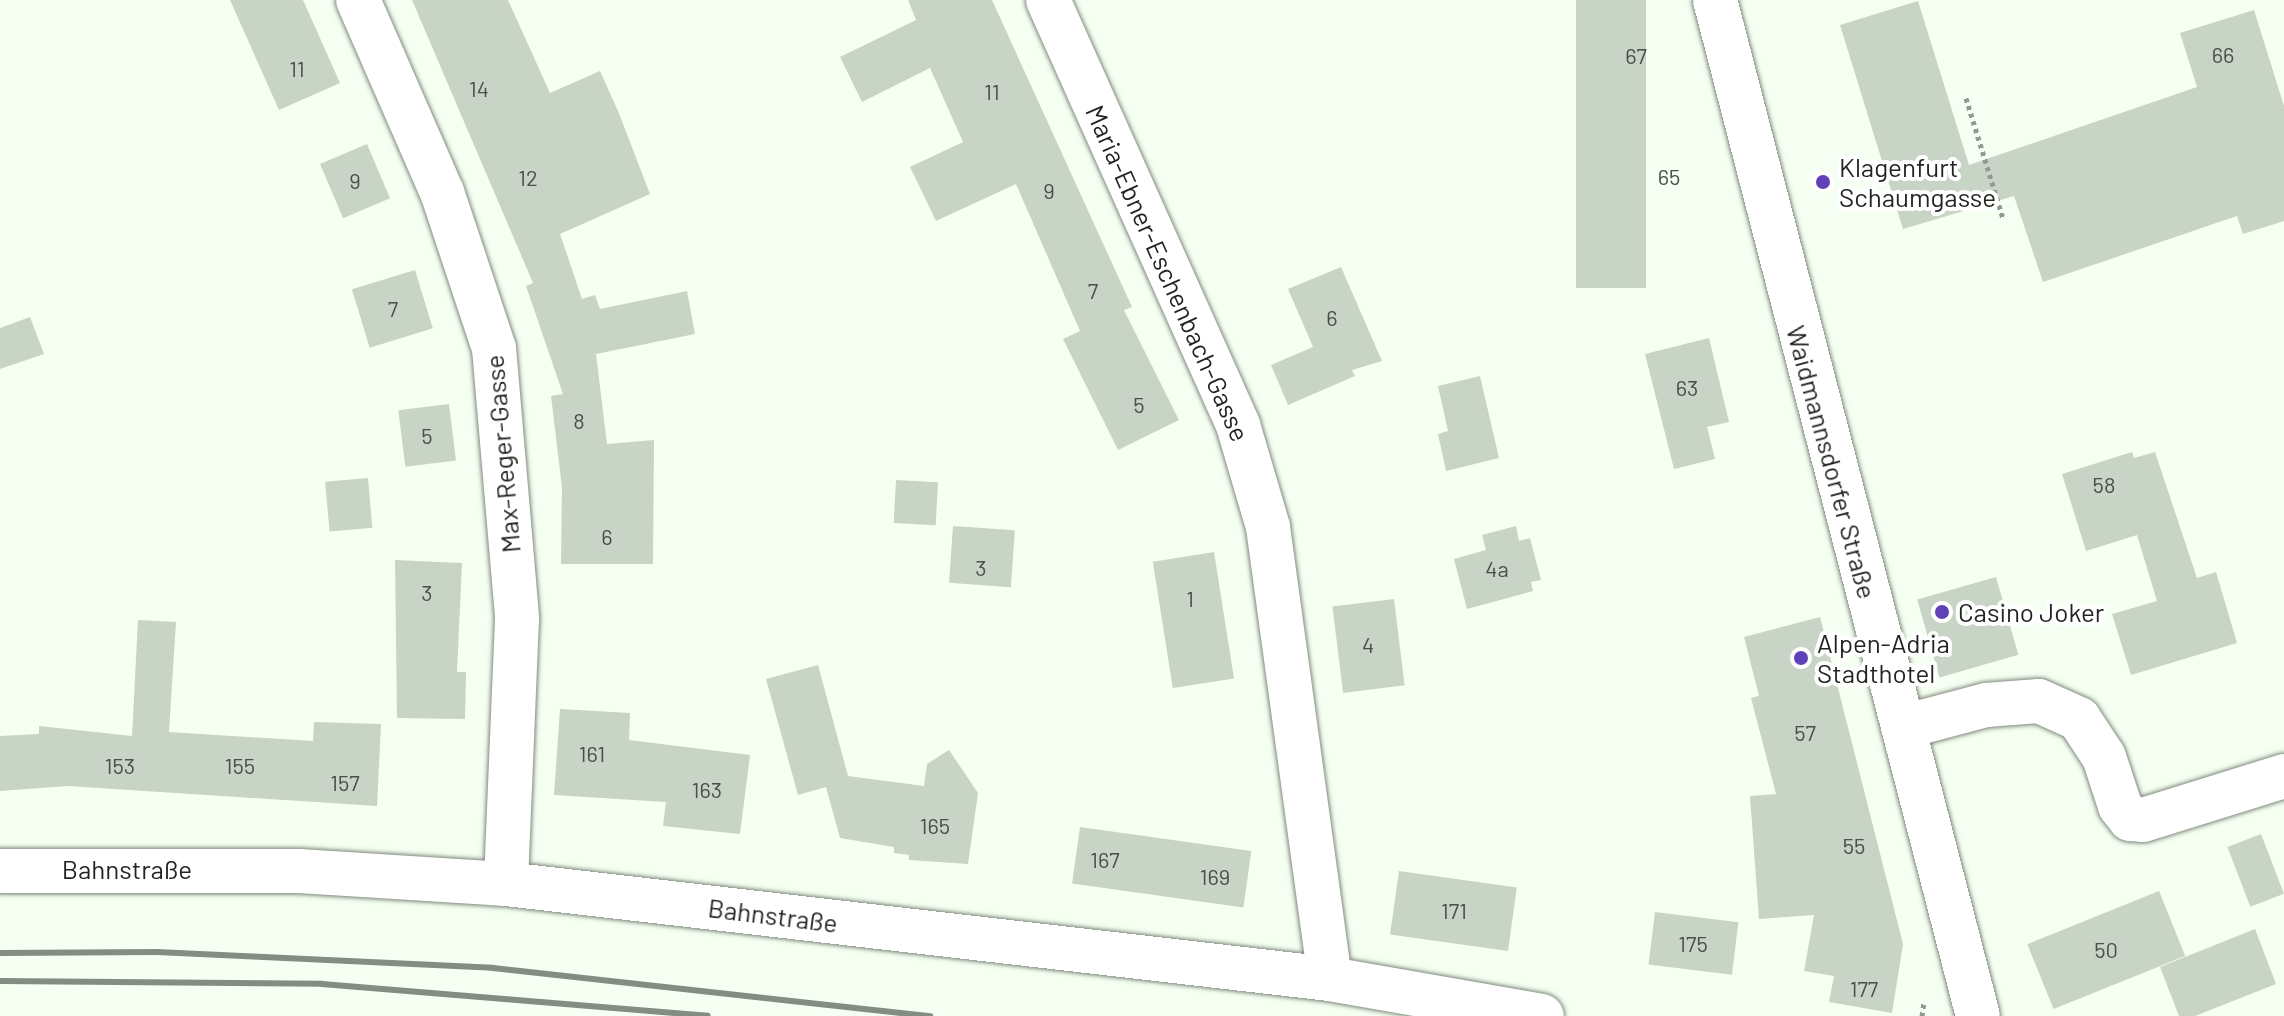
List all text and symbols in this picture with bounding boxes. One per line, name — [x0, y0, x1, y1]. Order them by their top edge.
house number: 66 — [2212, 42, 2234, 68]
house number: 67 — [1625, 43, 1647, 69]
house number: 11 — [289, 56, 305, 82]
house number: 14 — [469, 76, 489, 102]
house number: 11 — [984, 79, 1000, 105]
street label: Maria-Ebner-Eschenbach-Gasse — [1080, 100, 1256, 446]
place label: Klagenfurt Schaumgasse — [1839, 151, 1996, 212]
house number: 65 — [1658, 164, 1680, 190]
house number: 12 — [518, 165, 538, 191]
house number: 9 — [349, 168, 361, 194]
marker: Klagenfurt Schaumgasse — [1814, 173, 1832, 191]
house number: 9 — [1043, 178, 1055, 204]
house number: 7 — [1088, 278, 1098, 304]
house number: 7 — [388, 296, 398, 322]
house number: 6 — [1326, 305, 1338, 331]
street label: Waidmannsdorfer Straße — [1781, 322, 1883, 602]
street label: Max-Reger-Gasse — [478, 354, 526, 554]
house number: 63 — [1676, 375, 1698, 401]
house number: 5 — [1133, 392, 1145, 418]
house number: 8 — [573, 408, 585, 434]
house number: 5 — [421, 423, 433, 449]
house number: 58 — [2093, 472, 2115, 498]
house number: 6 — [601, 524, 613, 550]
house number: 3 — [975, 555, 987, 581]
house number: 4a — [1485, 556, 1509, 582]
house number: 3 — [421, 580, 433, 606]
house number: 1 — [1186, 586, 1194, 612]
place label: Casino Joker — [1958, 596, 2104, 628]
marker: Casino Joker — [1933, 603, 1951, 621]
place label: Alpen-Adria Stadthotel — [1817, 627, 1950, 688]
house number: 4 — [1362, 632, 1374, 658]
marker: Alpen-Adria Stadthotel — [1792, 649, 1810, 667]
house number: 57 — [1794, 720, 1816, 746]
house number: 161 — [579, 741, 605, 767]
house number: 153 — [105, 753, 135, 779]
house number: 155 — [225, 753, 255, 779]
house number: 157 — [330, 770, 360, 796]
house number: 163 — [692, 777, 722, 803]
house number: 165 — [920, 813, 950, 839]
house number: 55 — [1843, 833, 1865, 859]
house number: 167 — [1090, 847, 1120, 873]
street label: Bahnstraße — [62, 853, 192, 885]
house number: 169 — [1200, 864, 1230, 890]
street label: Bahnstraße — [706, 892, 840, 938]
house number: 171 — [1441, 898, 1467, 924]
house number: 175 — [1678, 931, 1708, 957]
house number: 50 — [2094, 937, 2118, 963]
house number: 177 — [1850, 976, 1878, 1002]

